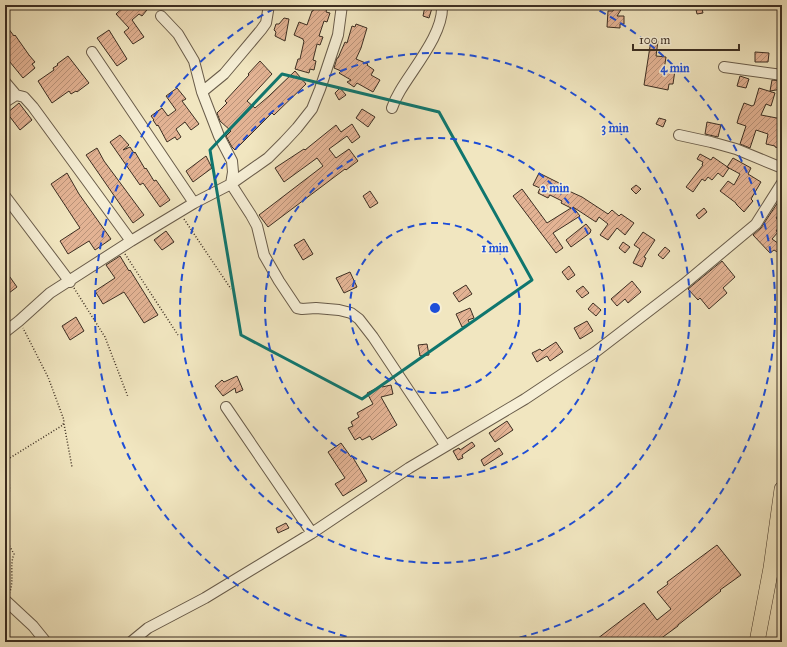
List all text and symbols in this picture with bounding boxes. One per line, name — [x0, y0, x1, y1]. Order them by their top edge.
scale bar — [633, 26, 739, 52]
text: 100 m — [639, 33, 670, 47]
text: 4 min — [660, 61, 690, 76]
text: 3 min — [601, 121, 629, 136]
text: 2 min — [541, 181, 570, 195]
text: 1 min — [481, 241, 509, 255]
centre of rings — [428, 301, 442, 315]

